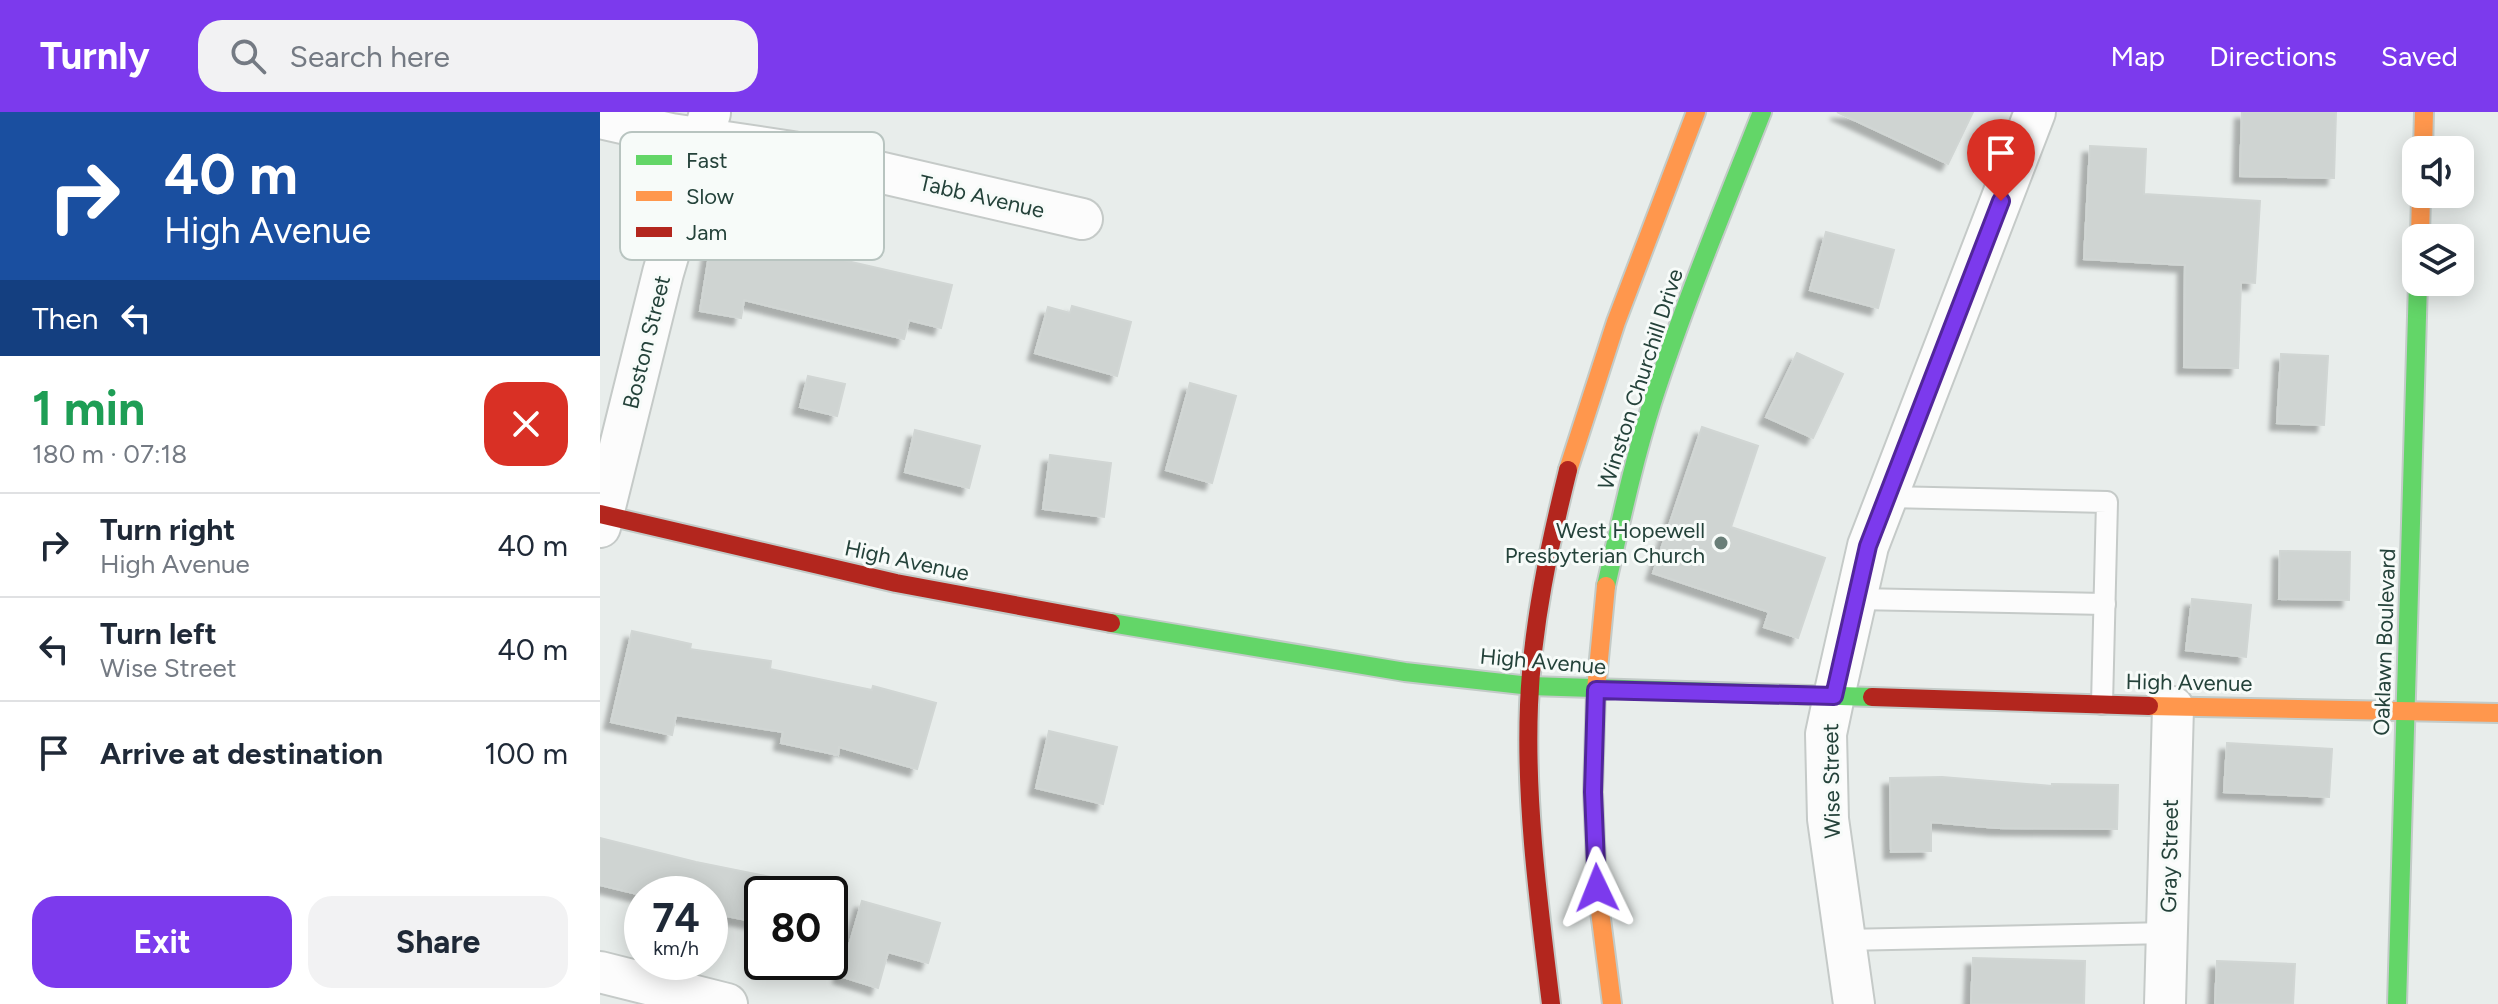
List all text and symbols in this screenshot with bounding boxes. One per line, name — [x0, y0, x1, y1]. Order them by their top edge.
search box — [198, 20, 758, 92]
text: Turnly — [40, 33, 150, 79]
icon: search — [226, 34, 270, 78]
text: Search here — [290, 38, 450, 75]
text: Map — [2111, 39, 2165, 73]
text: Directions — [2209, 39, 2337, 73]
text: Saved — [2381, 39, 2458, 73]
pin — [1967, 119, 2035, 201]
icon: arrive — [1979, 131, 2023, 175]
legend — [620, 132, 884, 260]
map controls — [2402, 136, 2474, 296]
button: sound — [2402, 136, 2474, 208]
text: 40 m — [164, 141, 298, 208]
icon: right — [32, 144, 136, 248]
text: Fast — [686, 147, 728, 174]
street label: Tabb Avenue — [917, 169, 1047, 224]
text: Slow — [686, 183, 735, 210]
text: High Avenue — [164, 209, 371, 252]
text: Jam — [686, 219, 727, 246]
button: layers — [2402, 224, 2474, 296]
street label: Winston Churchill Drive — [1592, 265, 1689, 493]
street label: Boston Street — [617, 272, 676, 412]
icon: left — [114, 296, 158, 340]
text: Then — [32, 300, 98, 337]
text: 1 min — [32, 379, 145, 437]
button: close — [484, 382, 568, 466]
text: 180 m · 07:18 — [32, 438, 187, 470]
text: Turn right — [100, 511, 235, 548]
place label: West Hopewell Presbyterian Church — [1505, 517, 1705, 569]
icon: right — [32, 523, 76, 567]
text: 40 m — [497, 527, 568, 564]
street label: High Avenue — [842, 534, 972, 587]
marker: West Hopewell Presbyterian Church — [1712, 534, 1730, 552]
text: High Avenue — [100, 548, 250, 580]
street label: Oaklawn Boulevard — [2368, 548, 2401, 736]
text: Turn left — [100, 615, 217, 652]
icon: left — [32, 627, 76, 671]
text: 40 m — [497, 631, 568, 668]
street label: High Avenue — [1479, 643, 1607, 680]
text: Wise Street — [100, 652, 237, 684]
street label: High Avenue — [2125, 668, 2253, 697]
street label: Wise Street — [1817, 723, 1846, 839]
icon: arrive — [32, 731, 76, 775]
text: Arrive at destination — [100, 735, 383, 772]
text: 100 m — [484, 735, 568, 772]
street label: Gray Street — [2155, 799, 2184, 913]
position arrow — [1555, 846, 1639, 930]
speed limit sign: 80 — [744, 876, 848, 980]
text: 74 — [652, 894, 700, 942]
button: Exit — [32, 896, 292, 988]
button: Share — [308, 896, 568, 988]
text: km/h — [653, 936, 699, 960]

